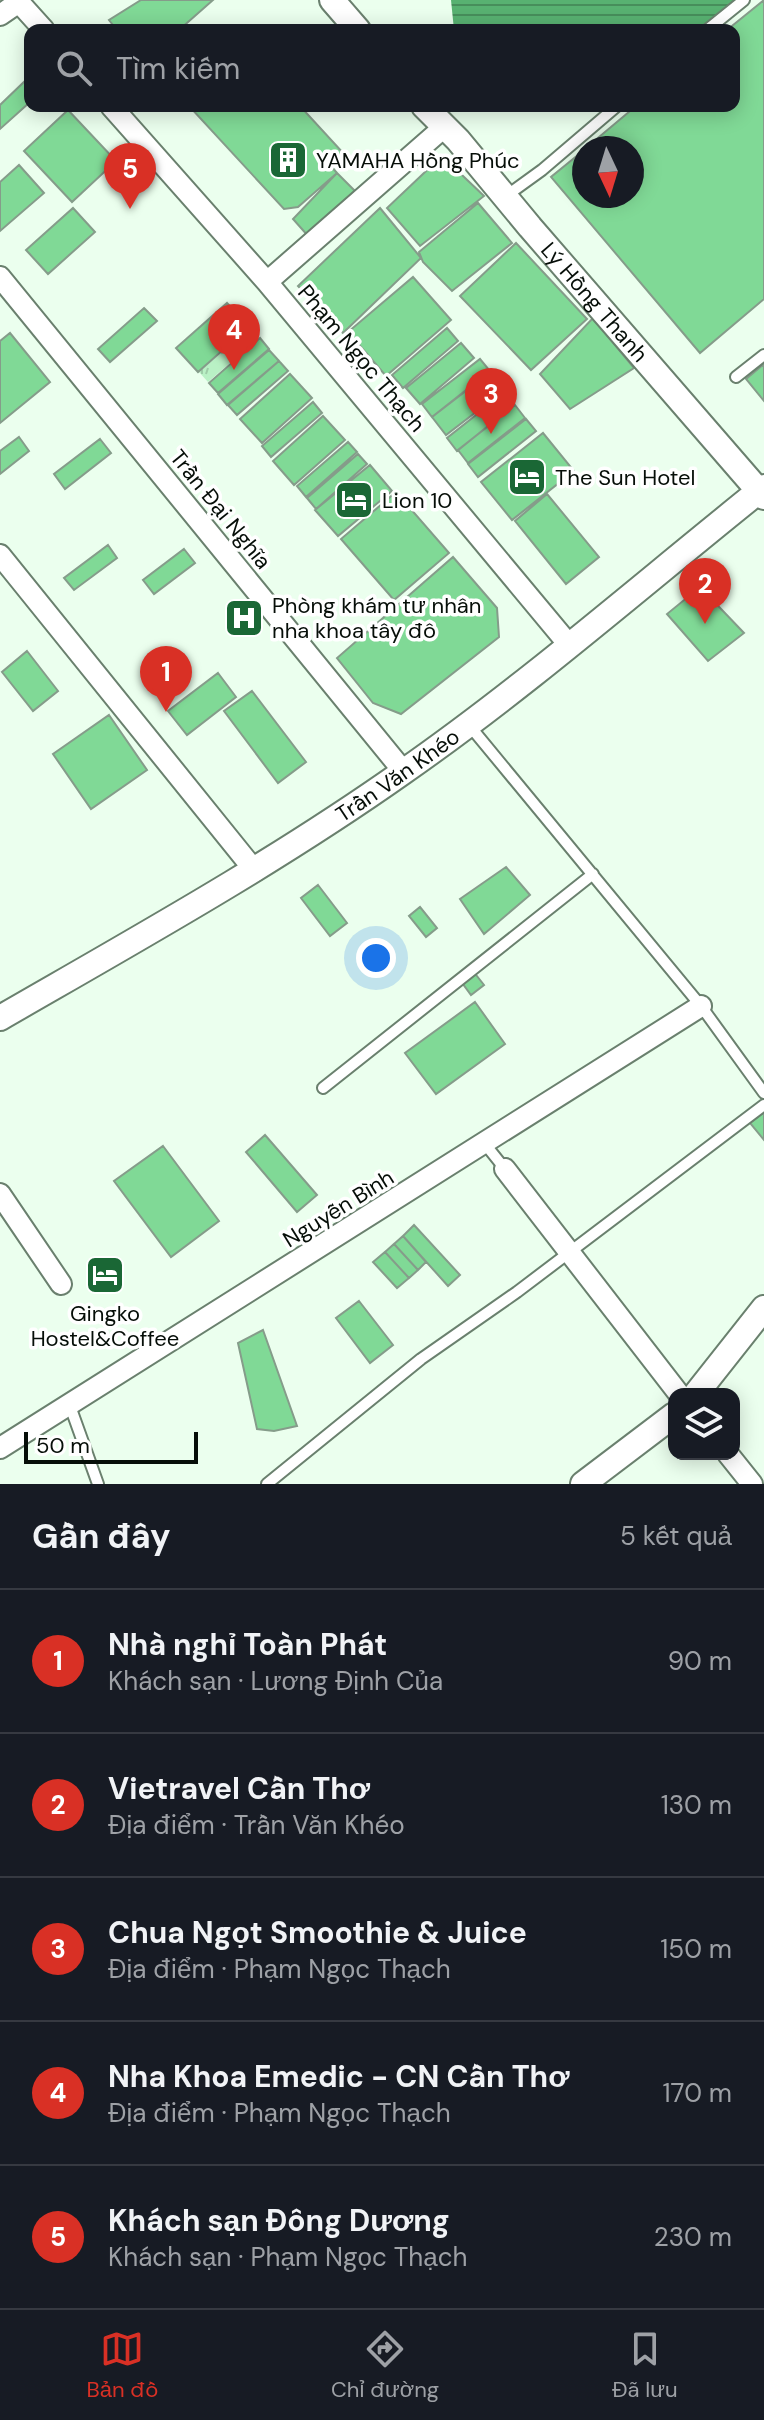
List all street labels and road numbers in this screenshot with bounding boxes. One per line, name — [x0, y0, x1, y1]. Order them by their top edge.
street label: Lý Hồng Thanh — [535, 236, 654, 368]
street label: Phạm Ngọc Thạch — [291, 279, 432, 438]
street label: Trần Đại Nghĩa — [164, 444, 278, 575]
street label: Trần Văn Khéo — [330, 722, 465, 829]
street label: Nguyễn Bình — [277, 1163, 399, 1254]

